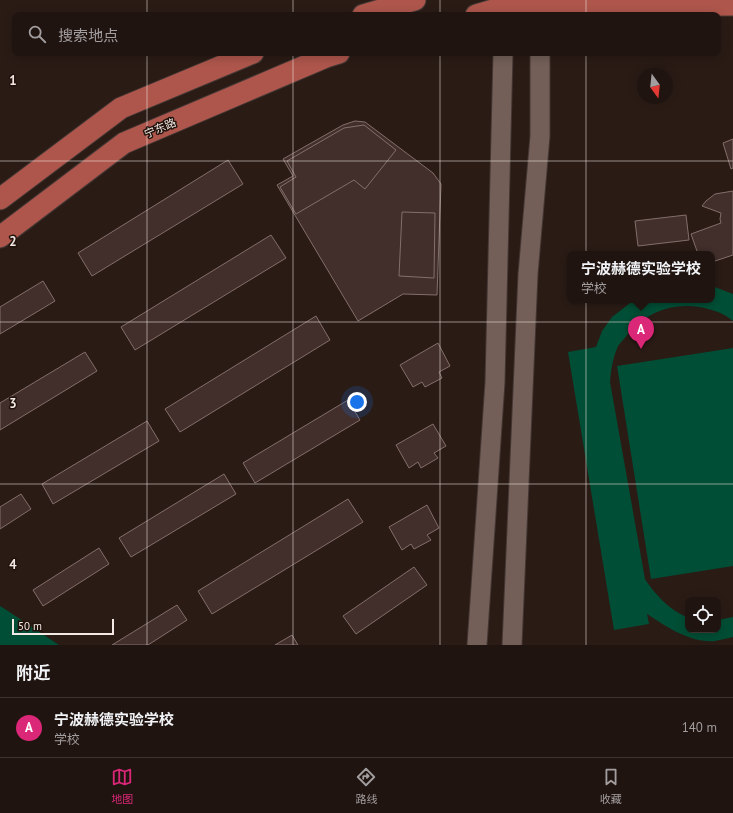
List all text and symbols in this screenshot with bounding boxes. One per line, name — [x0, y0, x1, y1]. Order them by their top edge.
search box — [12, 12, 721, 56]
icon: search — [26, 23, 48, 45]
text: 搜索地点 — [58, 26, 118, 45]
north arrow — [637, 68, 673, 104]
text: 1 — [9, 72, 17, 89]
street label: 宁东路 — [142, 115, 178, 141]
text: 2 — [9, 233, 17, 250]
popup — [567, 251, 715, 303]
text: 宁波赫德实验学校 — [581, 259, 701, 278]
text: 学校 — [581, 280, 607, 297]
pin: A — [628, 316, 654, 349]
your location — [347, 392, 367, 412]
text: 3 — [9, 395, 17, 412]
text: 4 — [9, 556, 17, 573]
map controls — [685, 597, 721, 633]
button: locate — [685, 597, 721, 633]
scale bar — [12, 617, 114, 636]
text: 50 m — [18, 619, 42, 633]
text: 附近 — [16, 662, 50, 684]
text: 宁波赫德实验学校 — [54, 710, 174, 729]
text: A — [25, 719, 33, 736]
text: 140 m — [682, 719, 717, 736]
text: 学校 — [54, 731, 80, 748]
tab: 地图 — [111, 766, 133, 806]
tab: 路线 — [355, 766, 377, 806]
tab: 收藏 — [600, 766, 622, 806]

